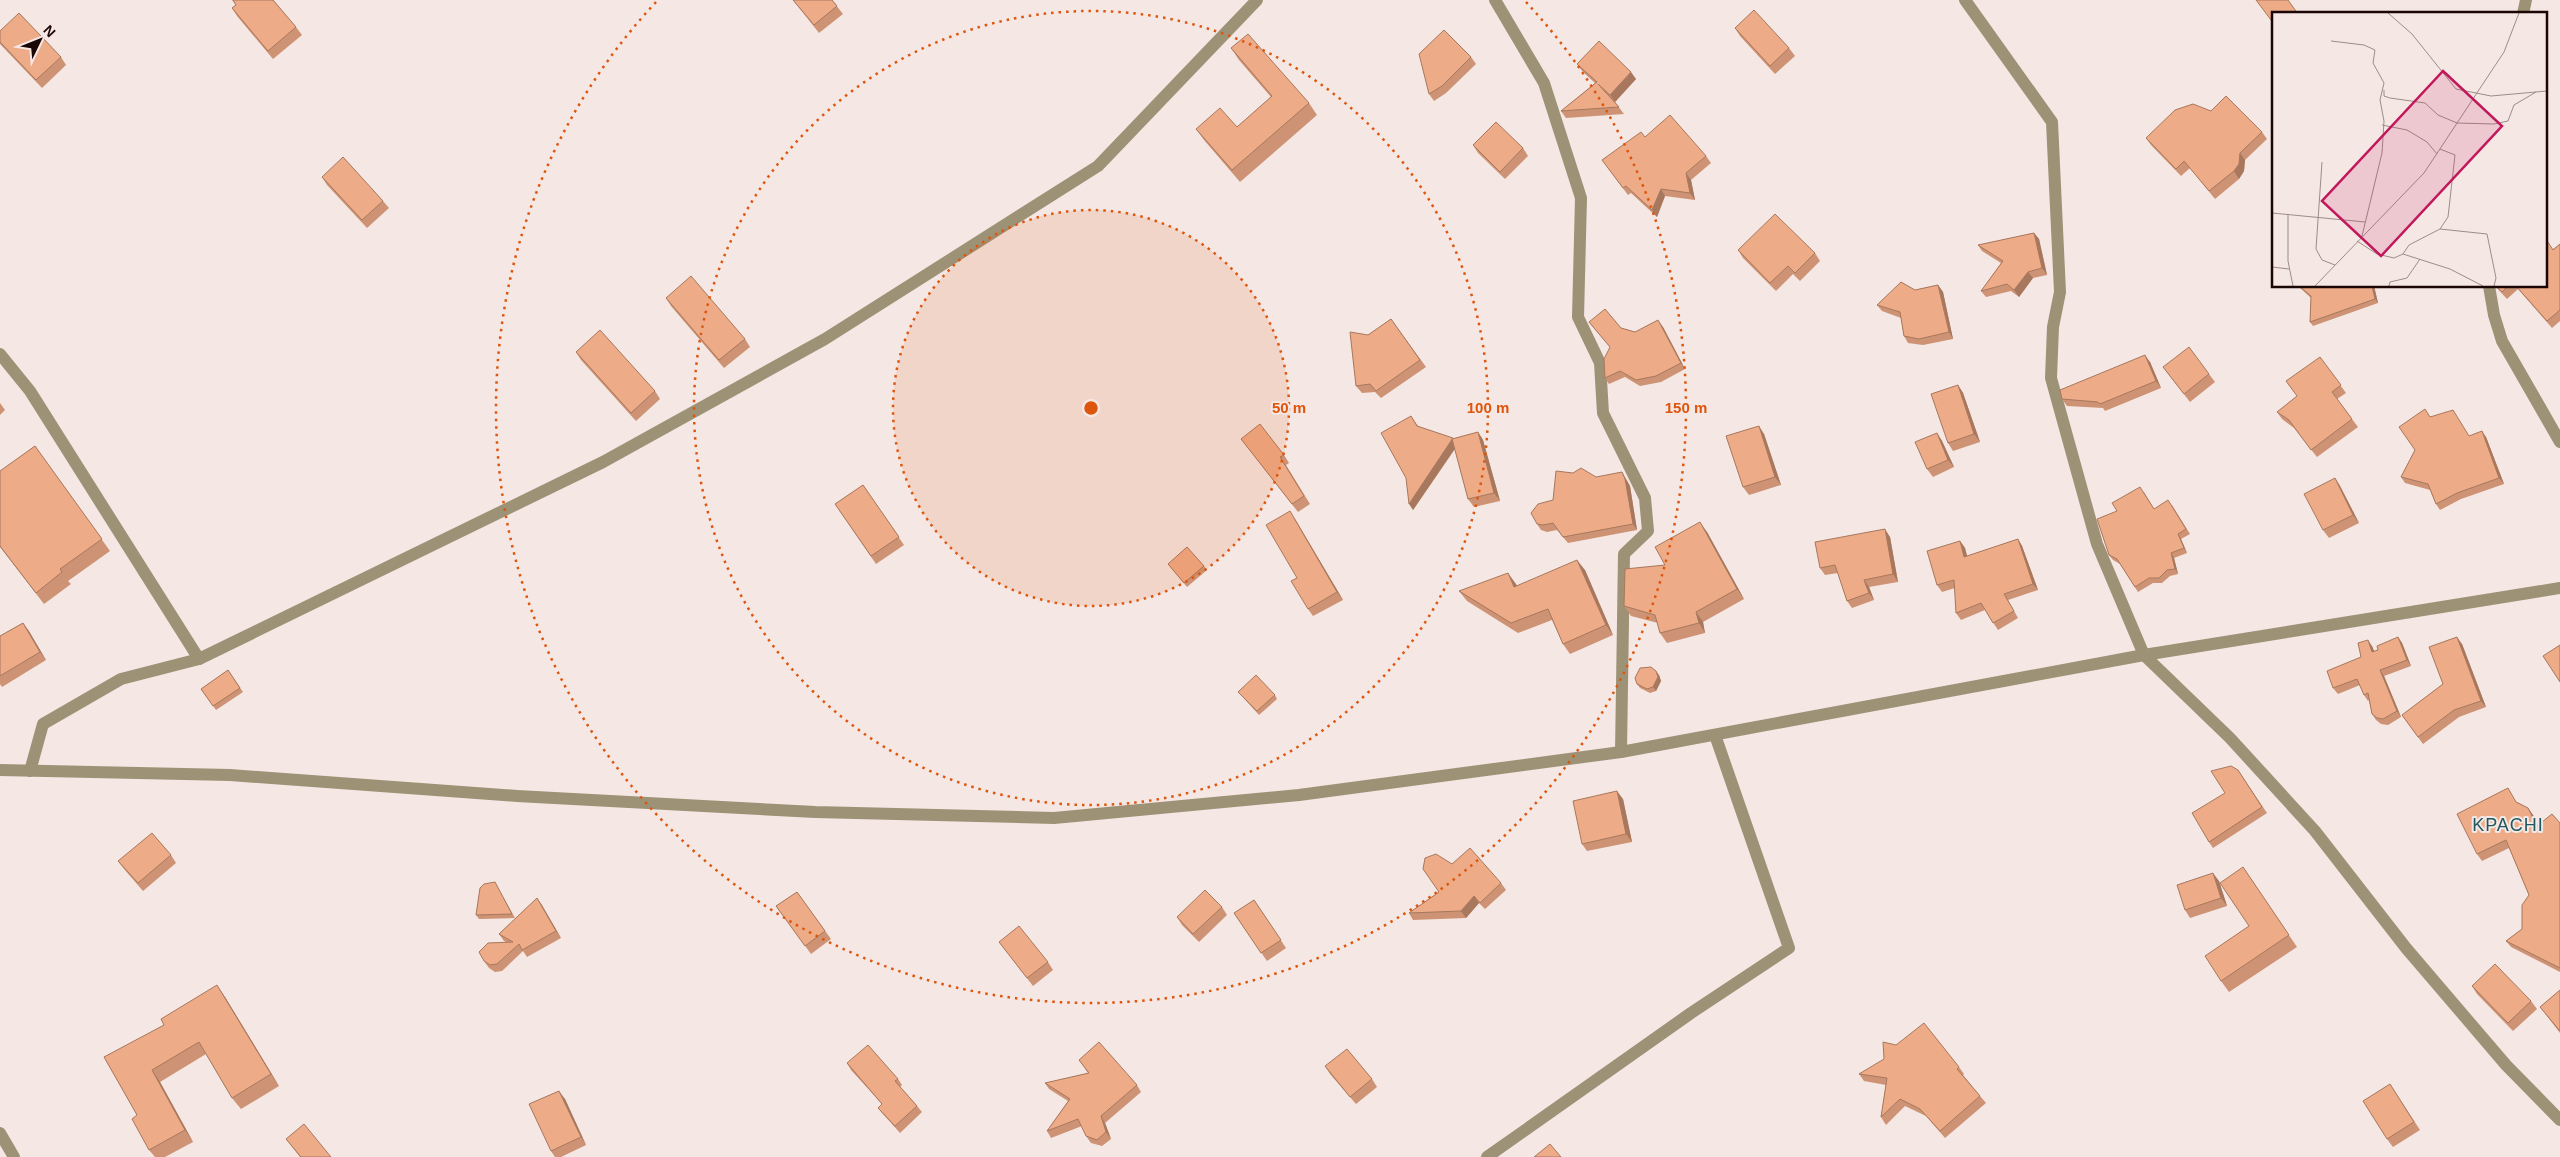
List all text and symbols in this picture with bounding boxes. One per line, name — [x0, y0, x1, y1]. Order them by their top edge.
inset map — [2272, 12, 2548, 288]
north arrow — [15, 15, 65, 65]
text: N — [40, 22, 59, 40]
centre of rings — [1082, 399, 1100, 417]
text: 50 m — [1272, 399, 1306, 416]
text: 100 m — [1467, 399, 1509, 416]
text: 150 m — [1665, 399, 1707, 416]
district label: KPACHI — [2472, 815, 2544, 835]

